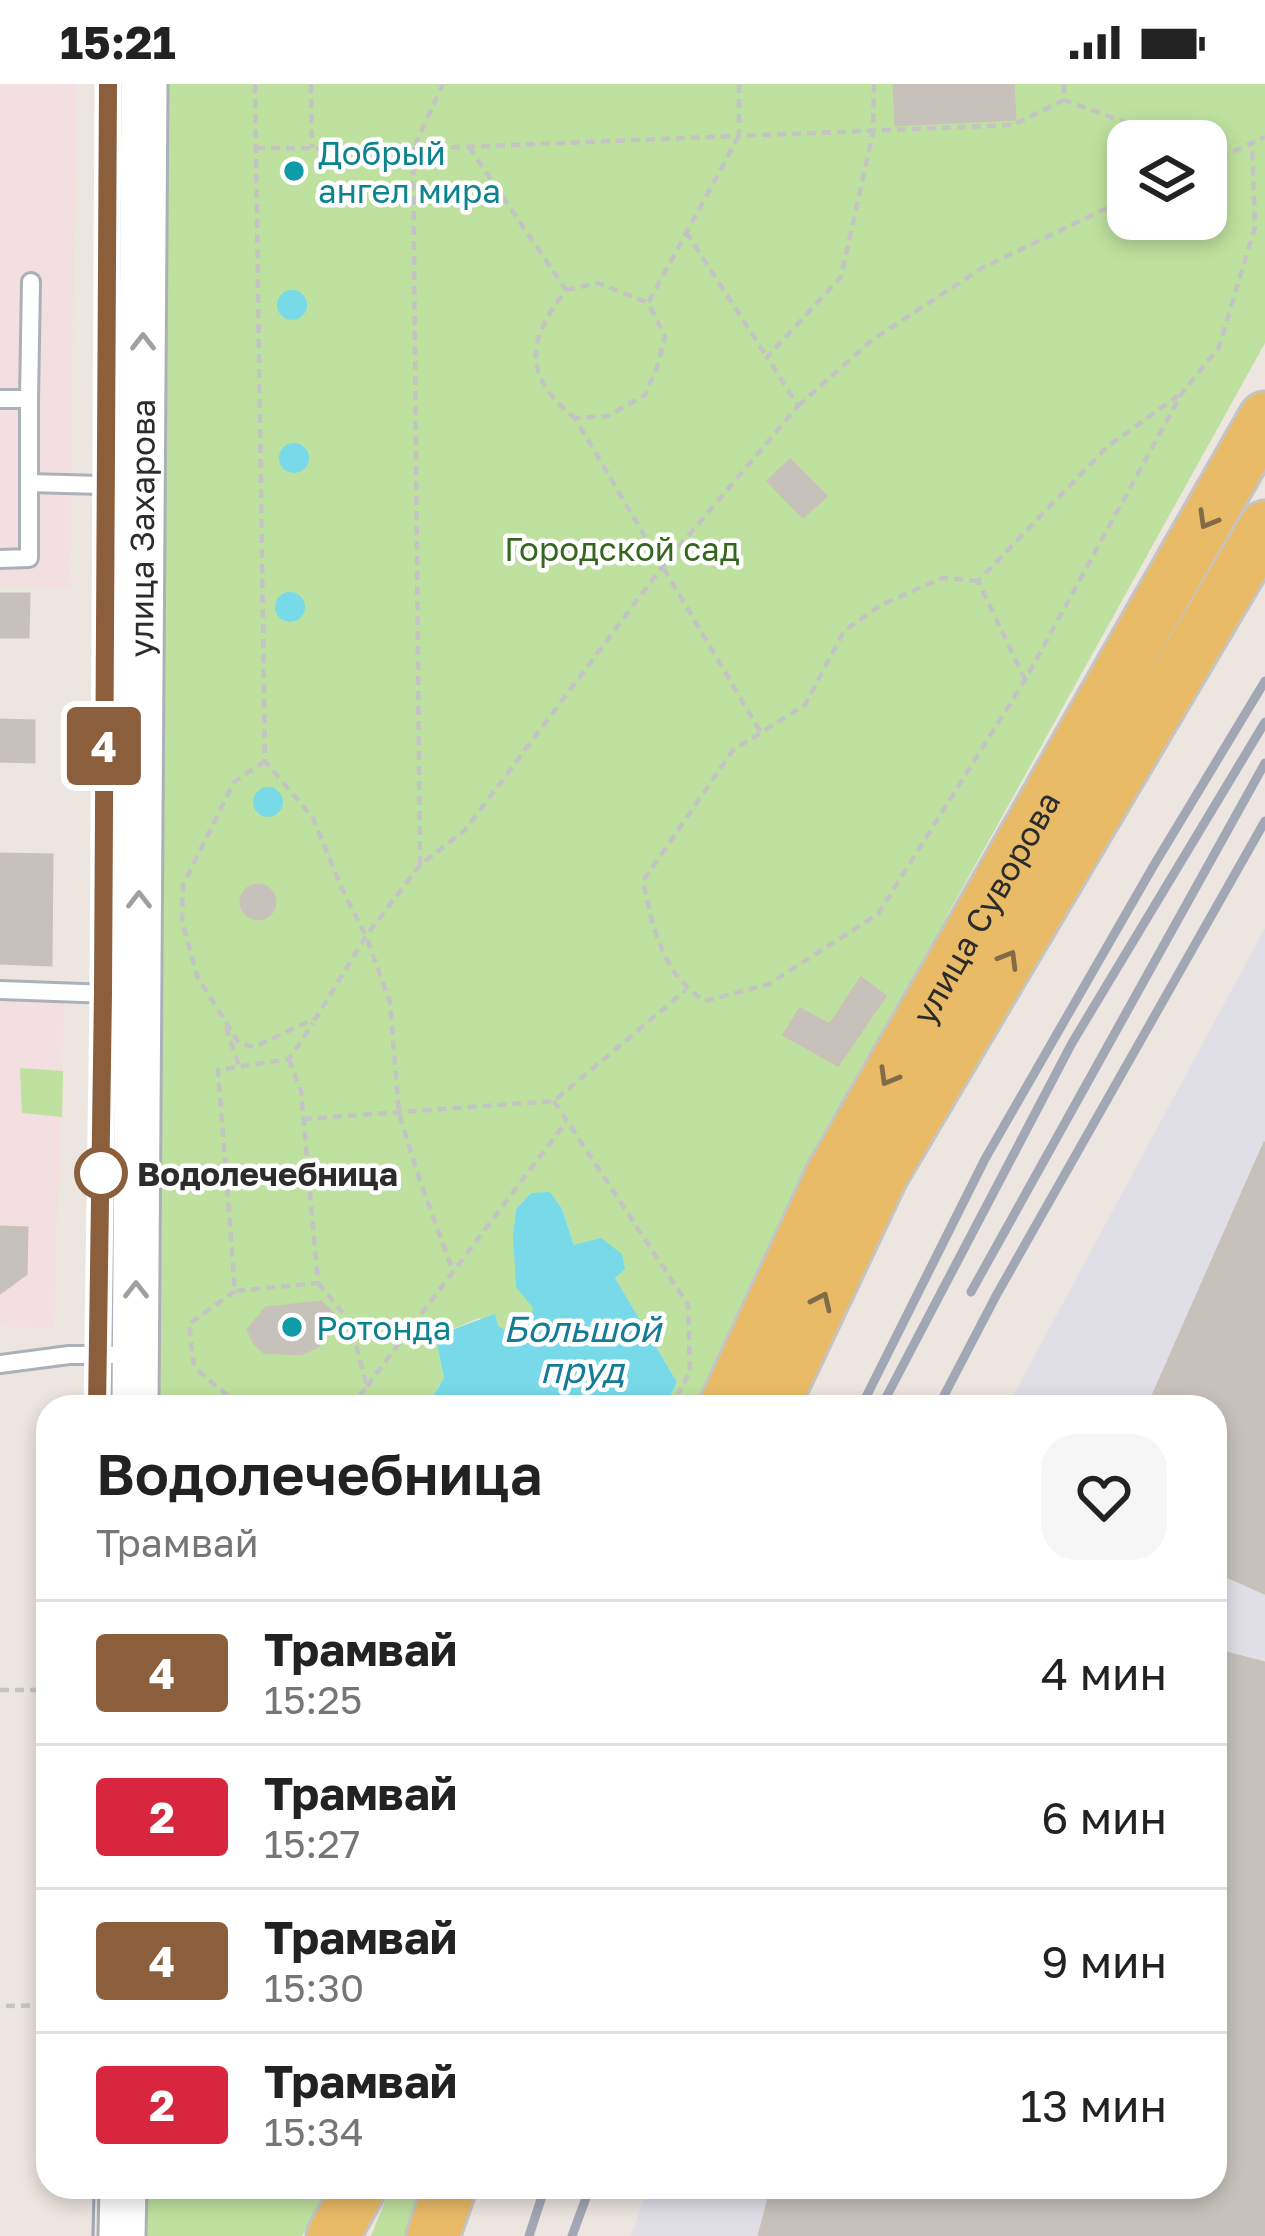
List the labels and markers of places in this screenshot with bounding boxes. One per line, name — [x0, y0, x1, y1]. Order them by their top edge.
place label: Добрый ангел мира — [318, 133, 501, 210]
marker: Добрый ангел мира — [281, 158, 307, 184]
marker: Водолечебница — [76, 1148, 126, 1198]
place label: Водолечебница — [137, 1154, 398, 1193]
place label: Ротонда — [316, 1308, 451, 1347]
marker: Ротонда — [279, 1314, 305, 1340]

